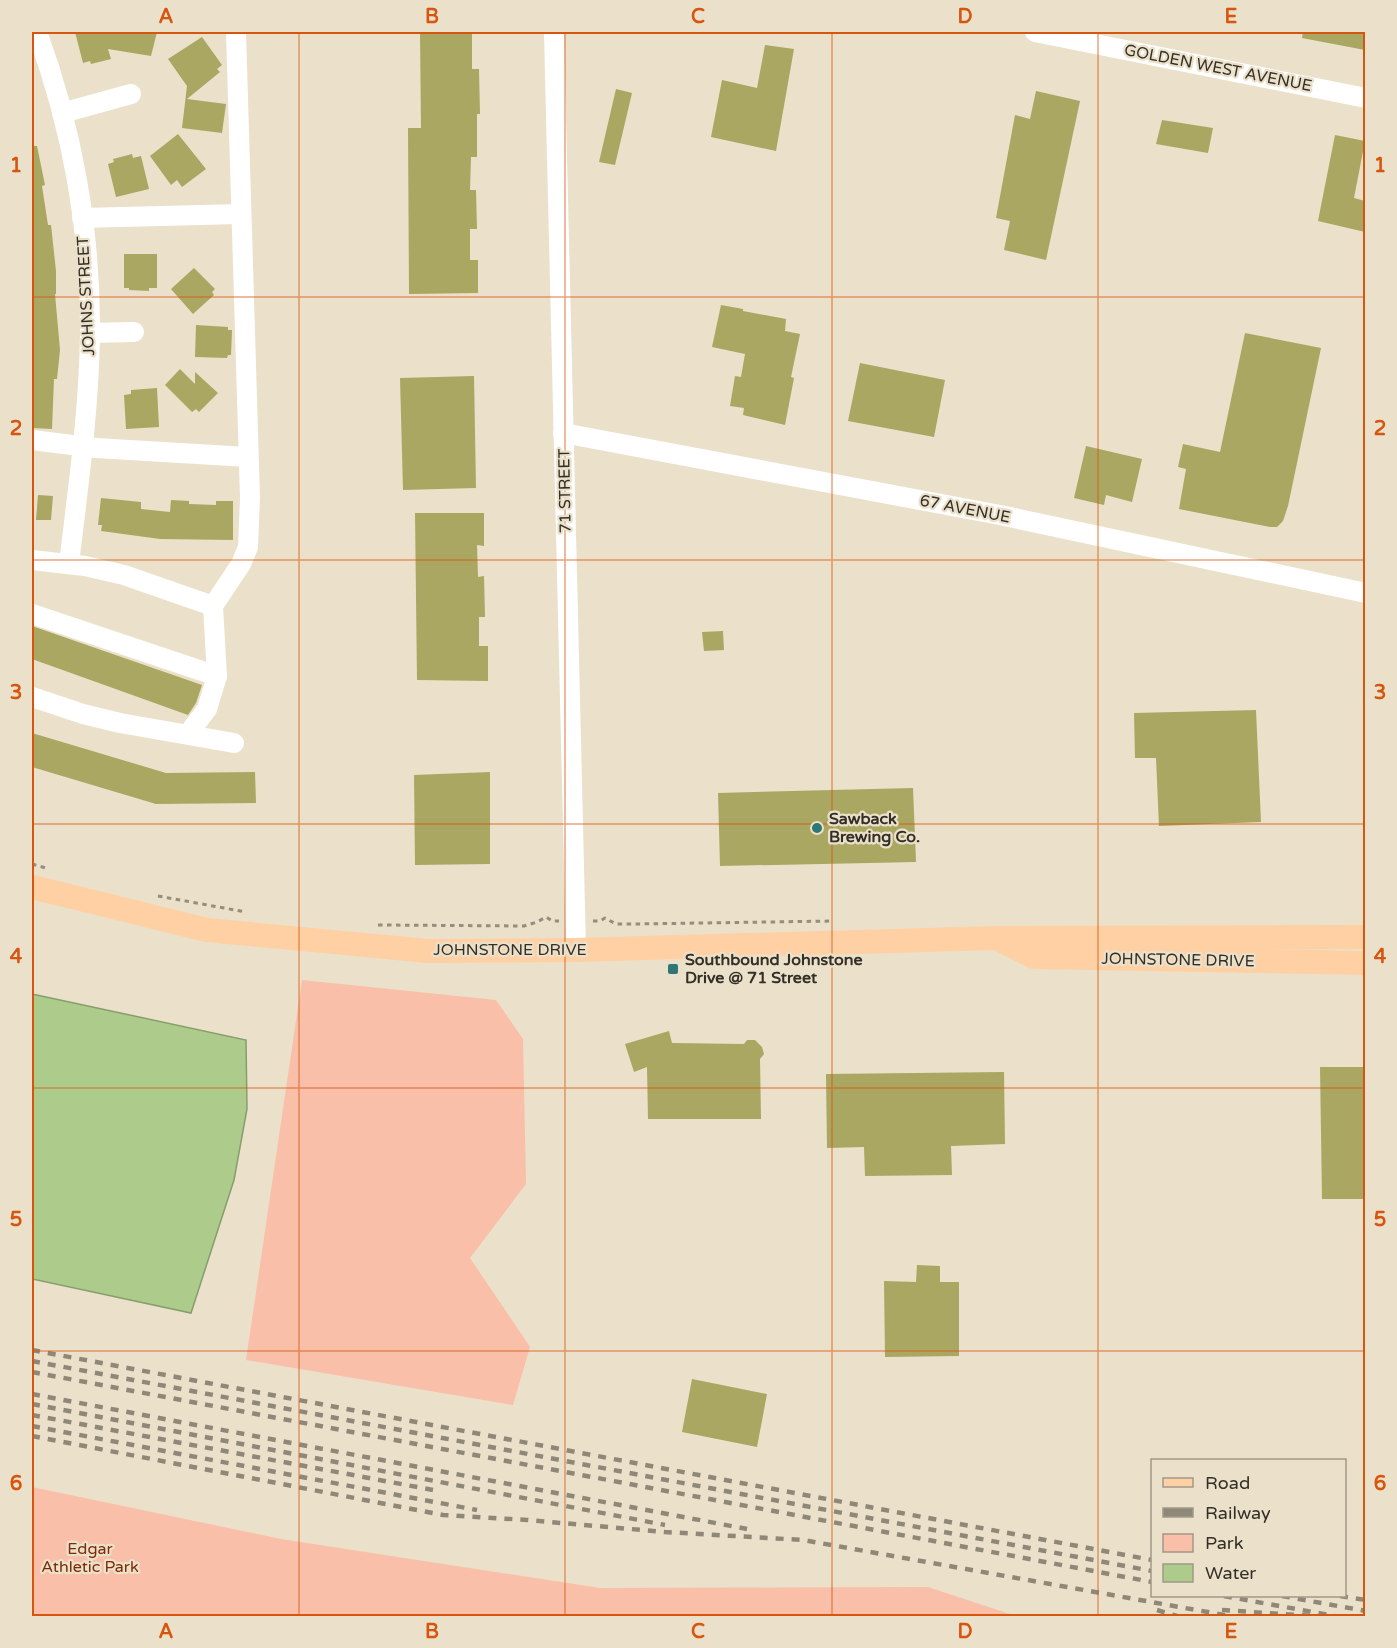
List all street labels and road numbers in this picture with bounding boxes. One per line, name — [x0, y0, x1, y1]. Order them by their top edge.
street label: GOLDEN WEST AVENUE — [1122, 40, 1314, 96]
street label: JOHNS STREET — [73, 235, 99, 356]
street label: 71 STREET — [554, 448, 576, 534]
street label: 67 AVENUE — [918, 490, 1012, 528]
street label: JOHNSTONE DRIVE — [433, 940, 587, 960]
street label: JOHNSTONE DRIVE — [1101, 949, 1255, 971]

